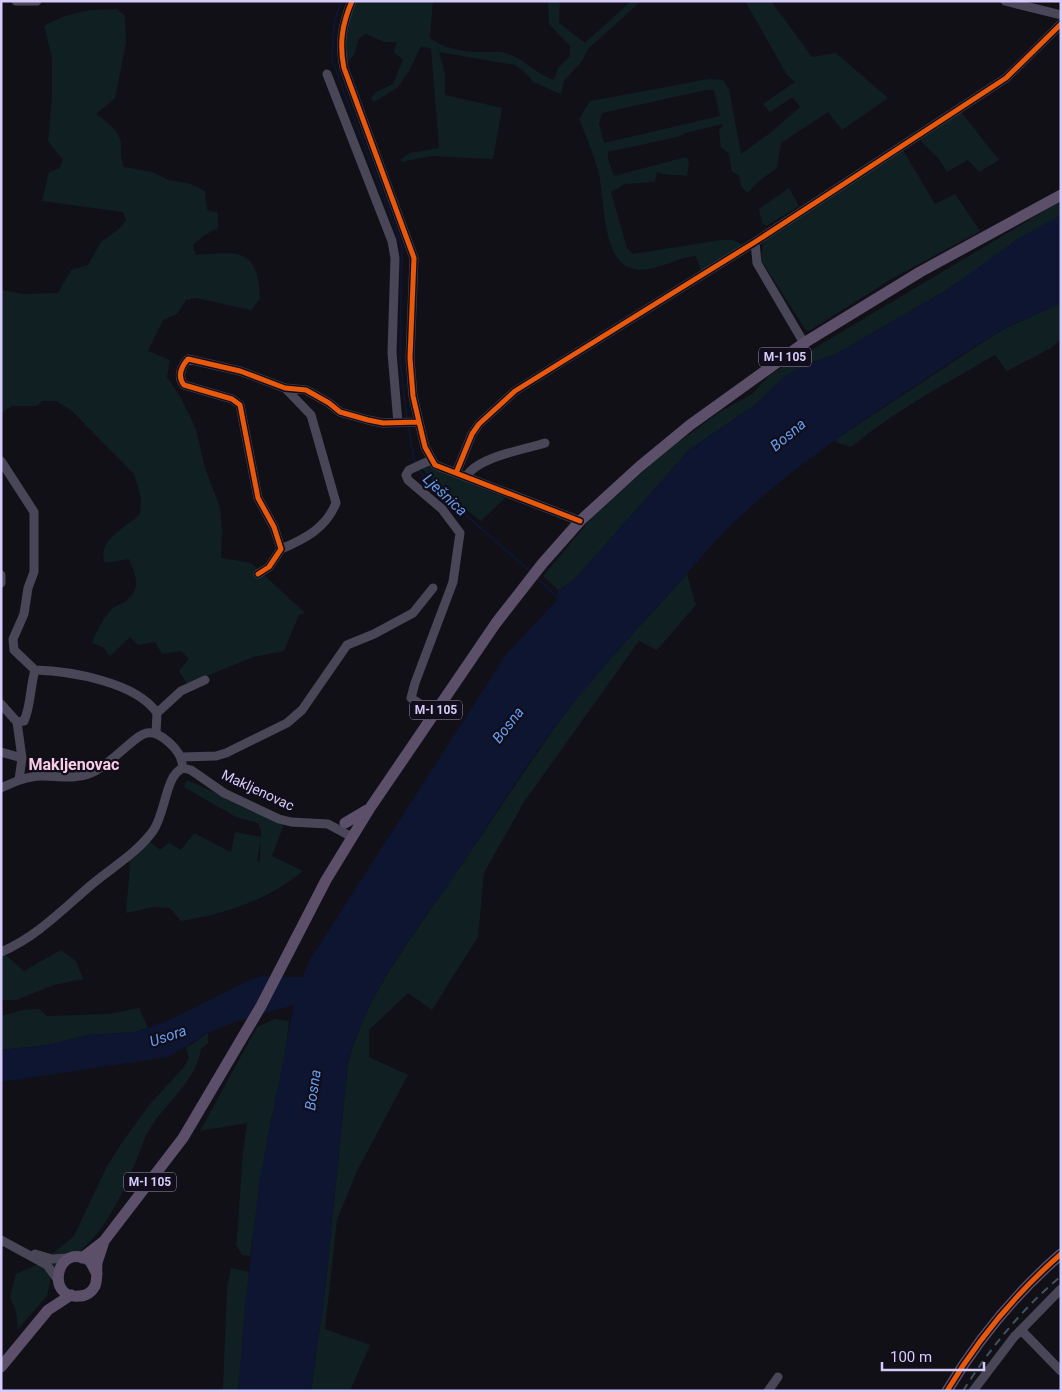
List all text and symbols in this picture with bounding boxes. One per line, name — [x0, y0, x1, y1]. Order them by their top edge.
road number: M-I 105 — [759, 348, 811, 367]
water label: Bosna — [767, 415, 809, 455]
water label: Lješnica — [419, 470, 471, 520]
road number: M-I 105 — [410, 700, 462, 720]
water label: Bosna — [488, 703, 528, 747]
district label: Makljenovac — [29, 755, 119, 774]
street label: Makljenovac — [219, 766, 297, 814]
water label: Usora — [147, 1021, 189, 1051]
water label: Bosna — [301, 1068, 325, 1111]
road number: M-I 105 — [124, 1172, 176, 1192]
scale bar — [882, 1340, 984, 1372]
text: 100 m — [890, 1348, 932, 1366]

